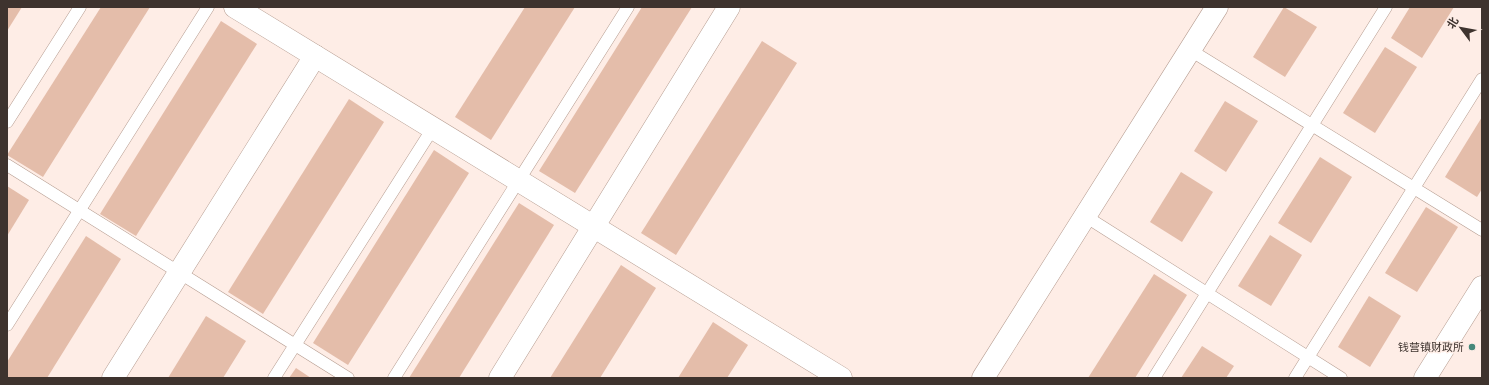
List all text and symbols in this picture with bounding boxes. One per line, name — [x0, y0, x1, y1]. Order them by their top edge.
north arrow — [1441, 8, 1481, 48]
text: 北 — [1444, 14, 1461, 31]
place label: 钱营镇财政所 — [1398, 340, 1464, 354]
marker: 钱营镇财政所 — [1467, 342, 1477, 352]

